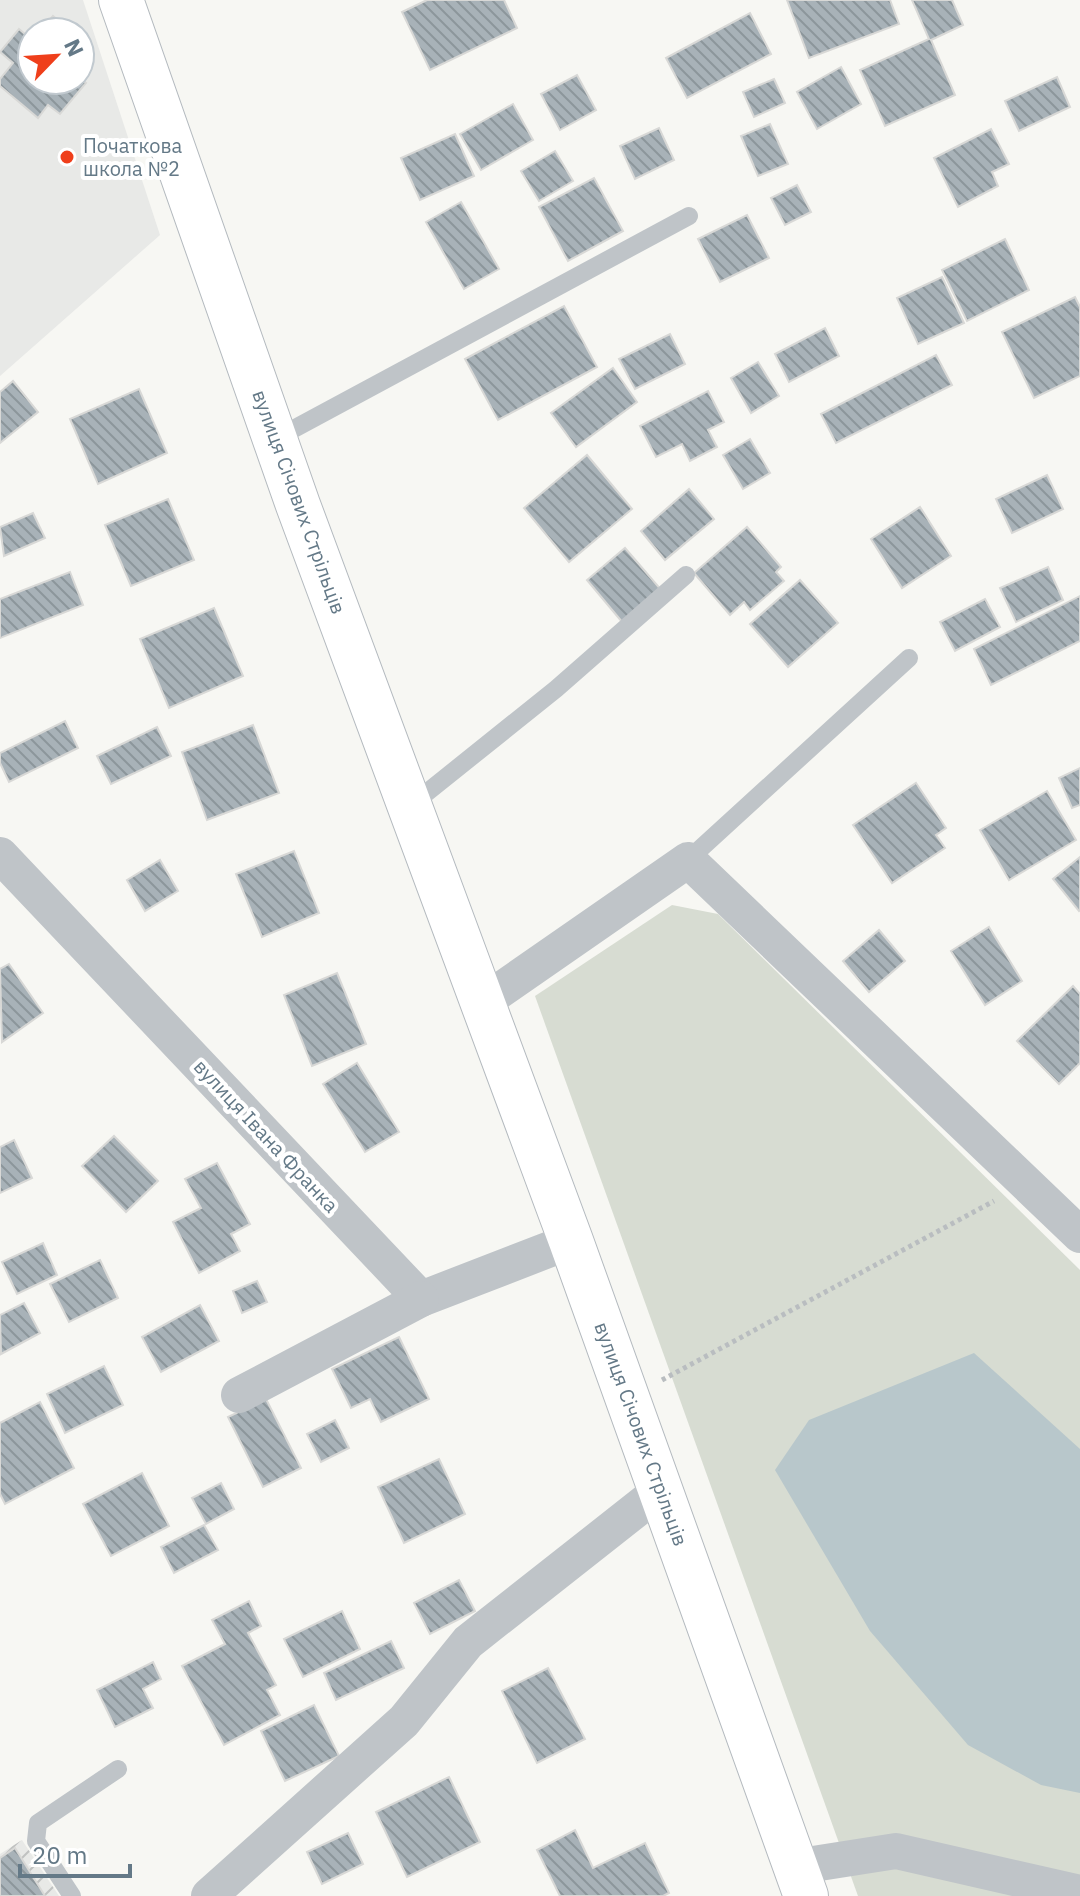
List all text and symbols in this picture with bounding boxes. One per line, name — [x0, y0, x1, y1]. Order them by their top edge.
north arrow — [16, 16, 96, 96]
text: N — [58, 34, 91, 61]
place label: Початкова школа №2 — [83, 132, 182, 182]
marker: Початкова школа №2 — [58, 148, 76, 166]
street label: вулиця Січових Стрільців — [246, 386, 353, 618]
street label: вулиця Івана Франка — [188, 1053, 345, 1218]
street label: вулиця Січових Стрільців — [588, 1318, 695, 1550]
scale bar — [20, 1828, 130, 1878]
text: 20 m — [32, 1839, 87, 1871]

